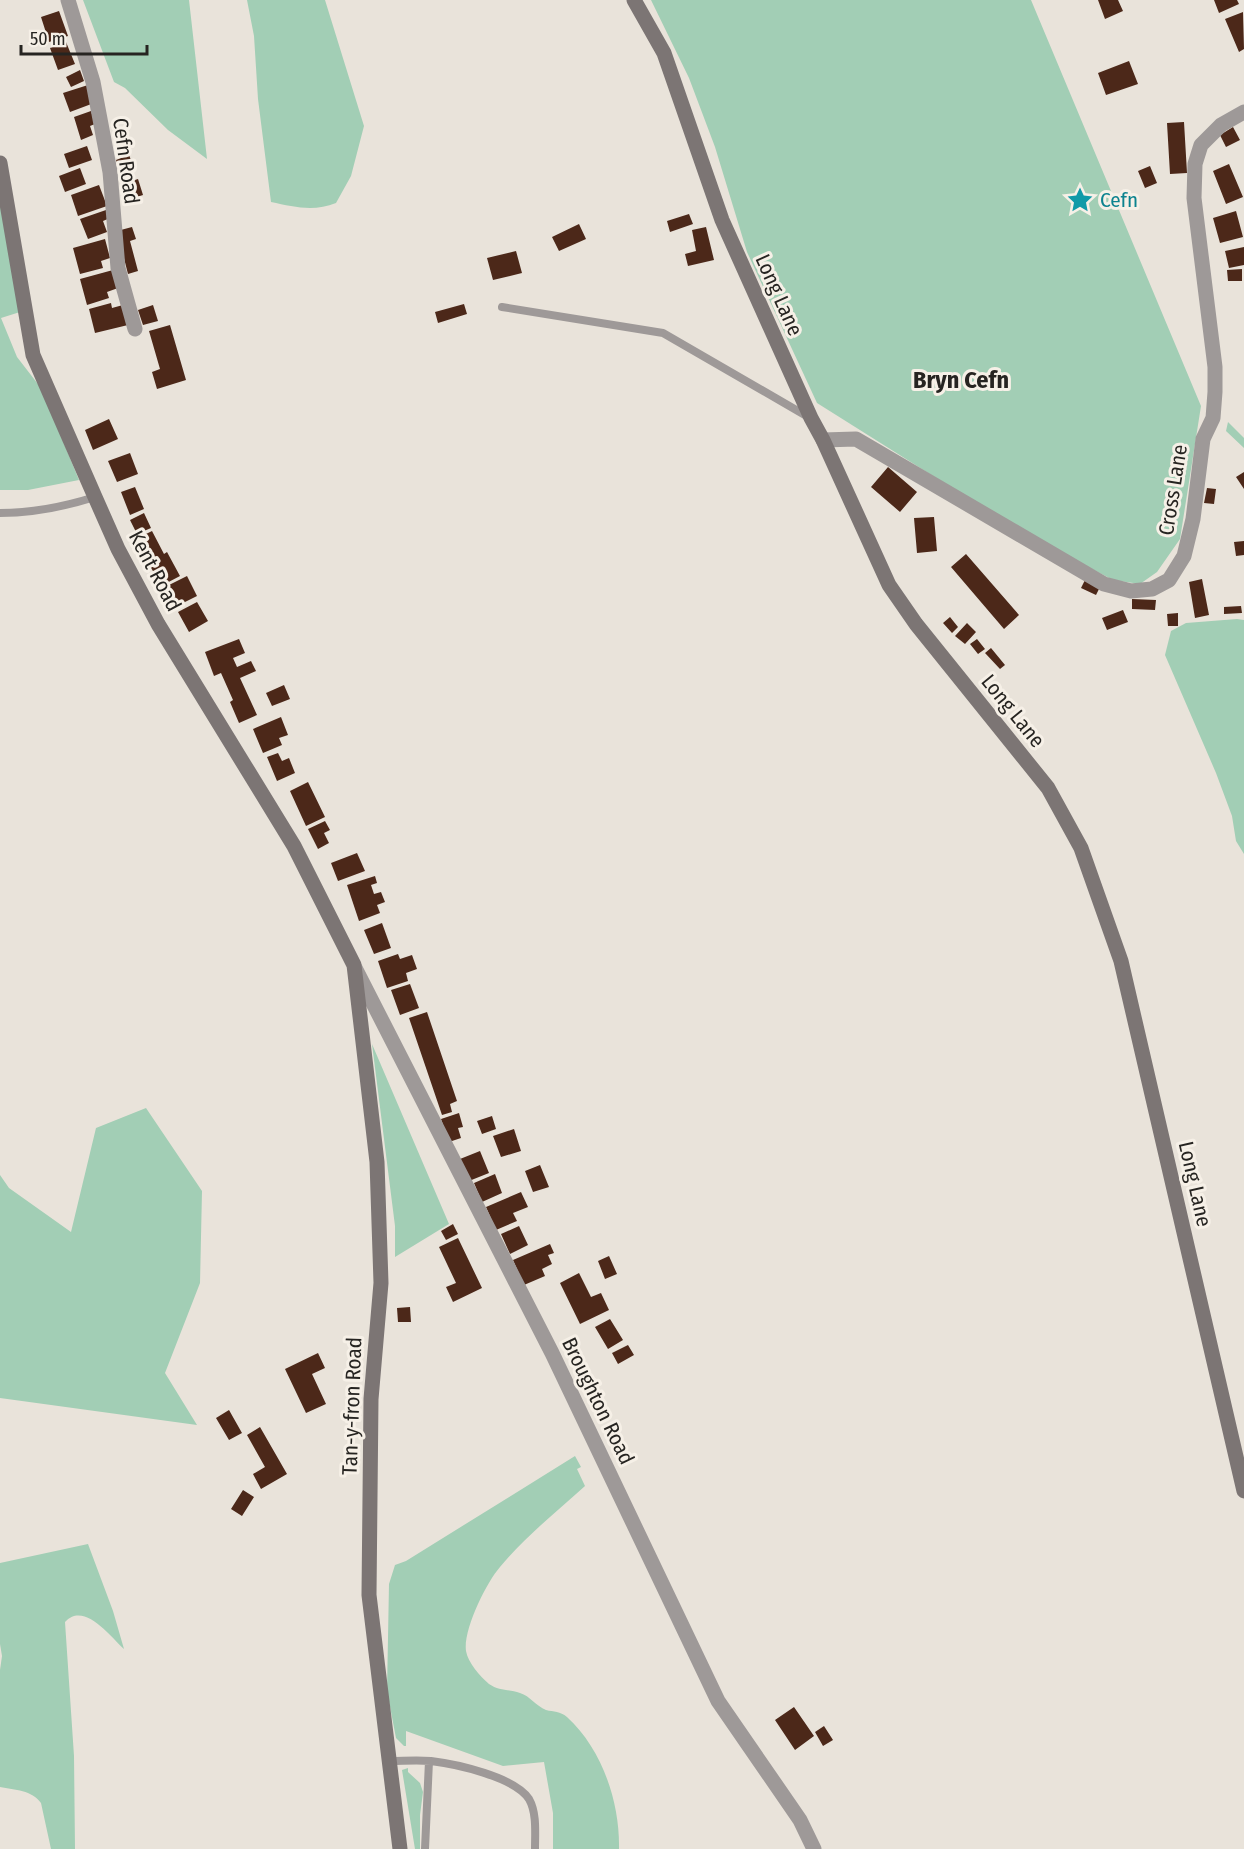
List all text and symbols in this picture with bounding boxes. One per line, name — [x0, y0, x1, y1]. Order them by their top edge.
scale bar — [21, 18, 147, 56]
text: 50 m — [30, 28, 66, 50]
street label: Cefn Road — [107, 116, 145, 206]
place icon: Cefn — [1065, 185, 1095, 215]
place label: Cefn — [1100, 187, 1138, 213]
street label: Long Lane — [750, 250, 808, 340]
district label: Bryn Cefn — [913, 366, 1009, 394]
street label: Cross Lane — [1153, 443, 1193, 537]
street label: Kent Road — [123, 526, 187, 616]
street label: Long Lane — [976, 669, 1050, 753]
street label: Long Lane — [1173, 1139, 1217, 1229]
street label: Broughton Road — [556, 1333, 640, 1469]
street label: Tan-y-fron Road — [337, 1337, 367, 1475]

